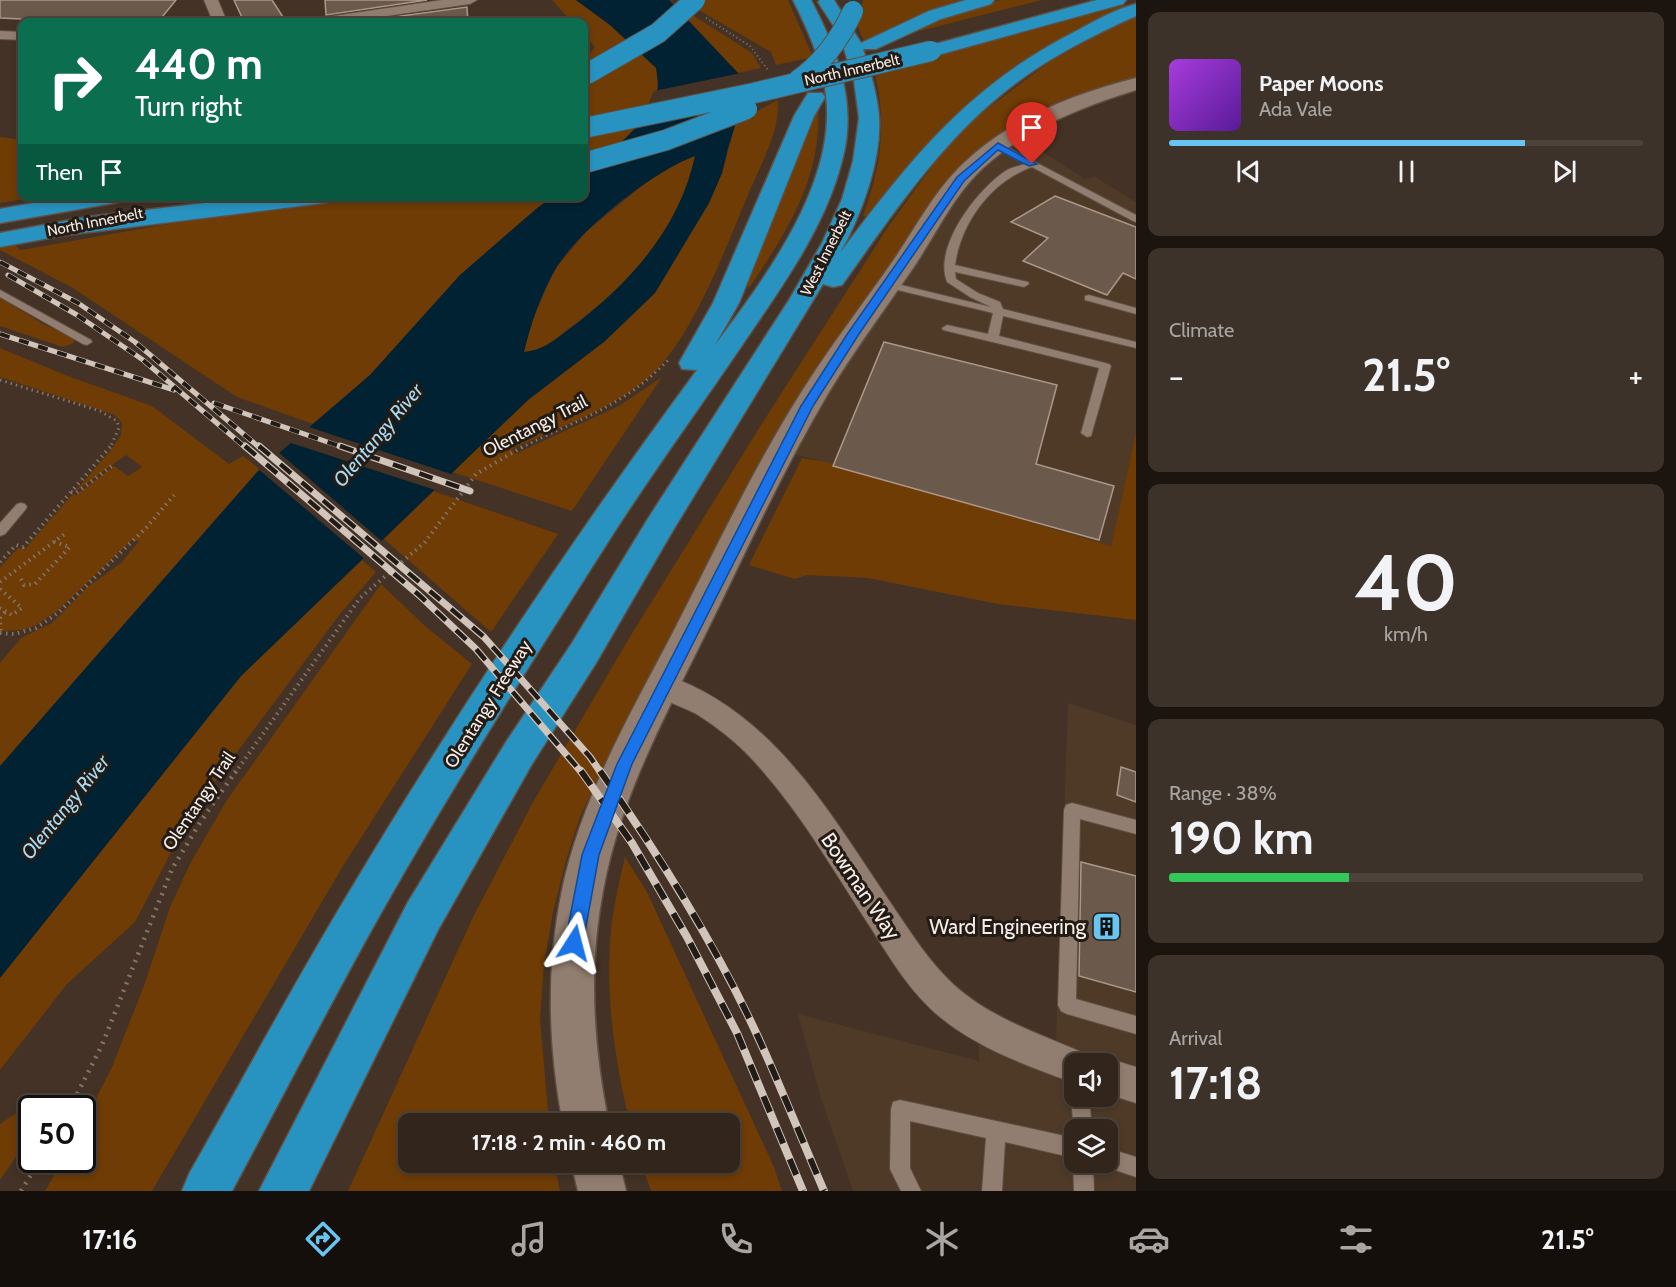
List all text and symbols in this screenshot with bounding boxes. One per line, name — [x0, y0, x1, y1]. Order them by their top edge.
text: 440 m — [135, 38, 263, 90]
icon: right — [36, 42, 114, 120]
street label: North Innerbelt — [803, 50, 901, 90]
text: Paper Moons — [1259, 70, 1383, 97]
text: Turn right — [135, 90, 242, 123]
text: Ada Vale — [1259, 97, 1332, 121]
pin — [1006, 102, 1057, 164]
icon: arrive — [1015, 111, 1048, 144]
icon: previous — [1232, 155, 1265, 188]
icon: pause — [1390, 155, 1423, 188]
icon: next — [1548, 155, 1581, 188]
icon: arrive — [95, 156, 128, 189]
text: Then — [36, 159, 83, 186]
street label: North Innerbelt — [46, 204, 144, 240]
street label: West Innerbelt — [797, 207, 855, 299]
text: Climate — [1169, 318, 1234, 342]
text: 21.5° — [1362, 348, 1450, 402]
text: − — [1169, 356, 1184, 396]
text: + — [1628, 356, 1643, 396]
water label: Olentangy River — [328, 378, 429, 491]
street label: Olentangy Trail — [479, 390, 592, 462]
text: 40 — [1354, 535, 1458, 630]
text: km/h — [1384, 622, 1428, 646]
street label: Olentangy Freeway — [440, 636, 536, 772]
street label: Olentangy Trail — [158, 747, 240, 854]
water label: Olentangy River — [16, 749, 115, 864]
text: Range · 38% — [1169, 781, 1277, 805]
text: 190 km — [1169, 811, 1314, 865]
street label: Bowman Way — [816, 828, 906, 944]
building icon: Ward Engineering — [1091, 910, 1123, 942]
position arrow — [542, 911, 606, 975]
place label: Ward Engineering — [929, 914, 1087, 939]
text: Arrival — [1169, 1026, 1222, 1050]
map controls — [1064, 1053, 1118, 1173]
button: sound — [1064, 1053, 1118, 1107]
text: 17:18 — [1169, 1056, 1262, 1110]
speed limit sign: 50 — [18, 1095, 96, 1173]
button: layers — [1064, 1119, 1118, 1173]
text: 17:18 · 2 min · 460 m — [472, 1129, 666, 1156]
icon: directions — [302, 1218, 344, 1260]
icon: music — [508, 1218, 550, 1260]
icon: phone — [715, 1218, 757, 1260]
icon: climate — [921, 1218, 963, 1260]
icon: car — [1128, 1218, 1170, 1260]
icon: filters — [1335, 1218, 1377, 1260]
text: 17:16 — [82, 1223, 137, 1256]
text: 21.5° — [1541, 1223, 1594, 1256]

